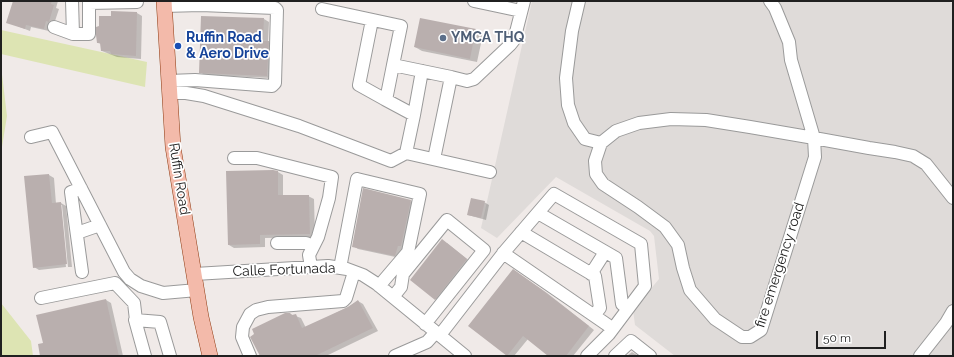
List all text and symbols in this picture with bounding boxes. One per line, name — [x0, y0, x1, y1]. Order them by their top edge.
place label: Ruffin Road & Aero Drive — [186, 30, 269, 62]
place label: YMCA THQ — [451, 30, 524, 46]
marker: YMCA THQ — [438, 33, 448, 43]
marker: Ruffin Road & Aero Drive — [173, 41, 183, 51]
street label: Ruffin Road — [165, 142, 193, 216]
street label: fire emergency road — [752, 200, 808, 330]
street label: Calle Fortunada — [232, 260, 336, 280]
scale bar — [818, 323, 888, 349]
text: 50 m — [823, 331, 851, 345]

